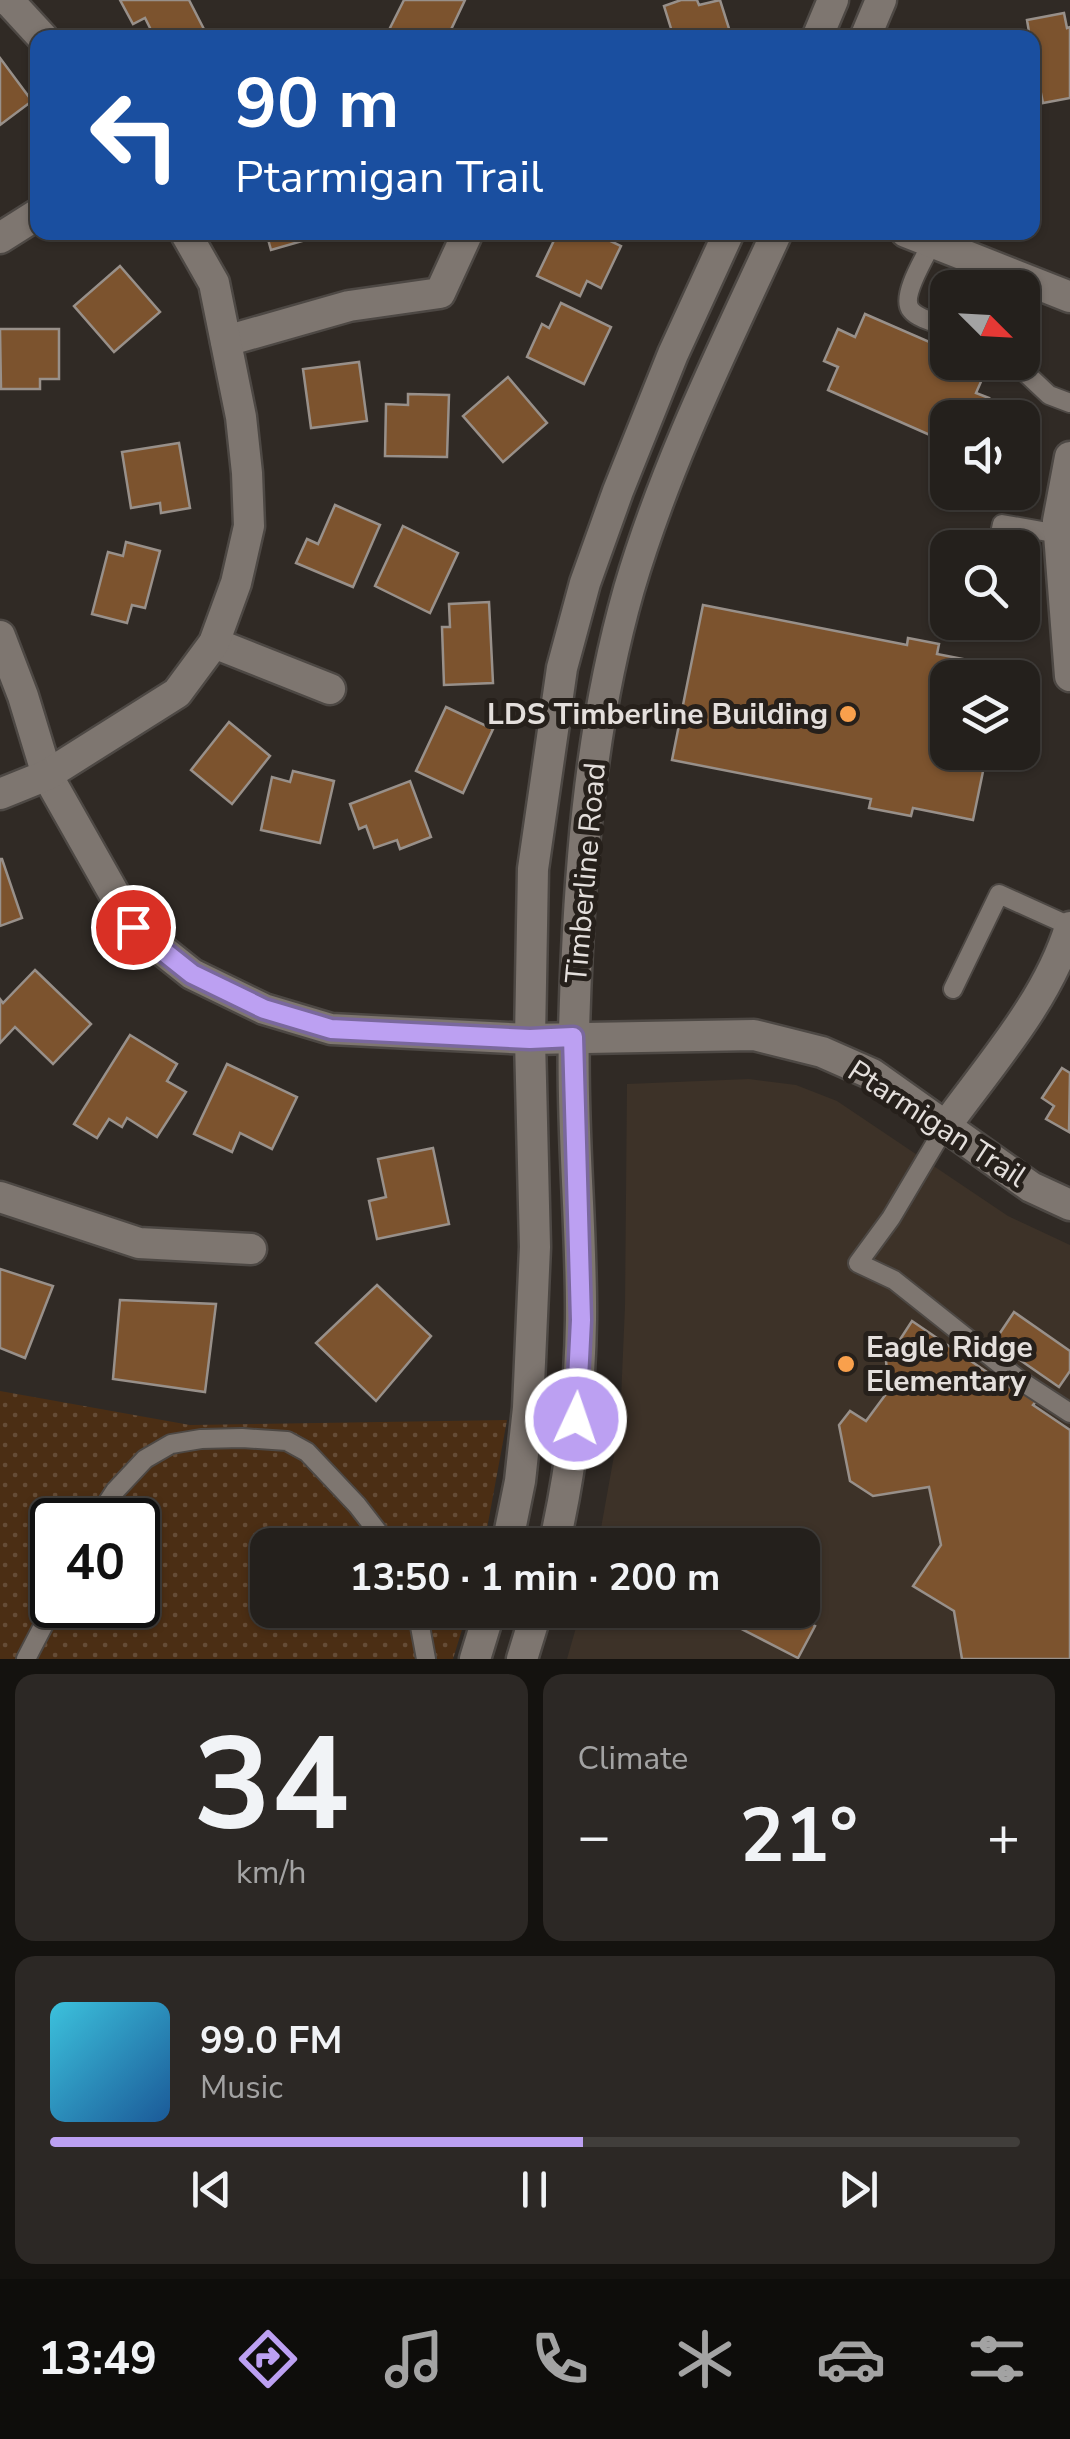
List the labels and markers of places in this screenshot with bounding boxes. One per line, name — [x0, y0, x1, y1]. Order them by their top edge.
place label: LDS Timberline Building — [487, 694, 828, 735]
marker: LDS Timberline Building — [837, 703, 859, 725]
pin — [91, 885, 176, 970]
place label: Eagle Ridge Elementary — [866, 1327, 1033, 1402]
marker: Eagle Ridge Elementary — [835, 1353, 857, 1375]

